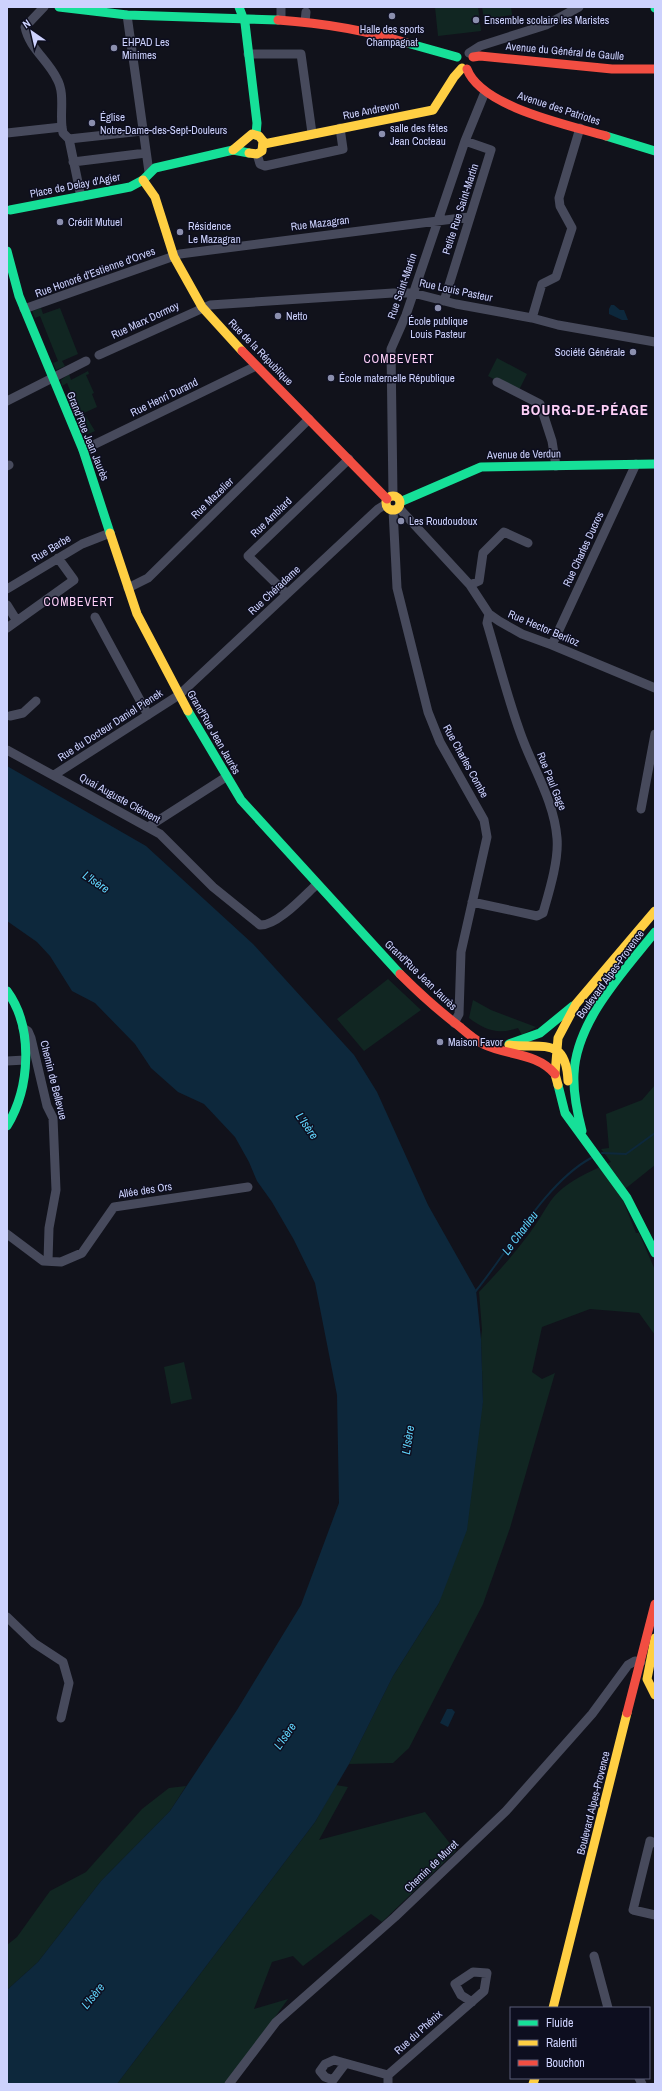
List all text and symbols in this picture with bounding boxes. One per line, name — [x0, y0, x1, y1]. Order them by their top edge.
marker: Halle des sports Champagnat — [387, 11, 397, 21]
north arrow — [12, 12, 52, 52]
place label: Ensemble scolaire les Maristes — [484, 13, 610, 27]
marker: Ensemble scolaire les Maristes — [471, 15, 481, 25]
text: N — [20, 16, 33, 31]
place label: Halle des sports Champagnat — [360, 22, 425, 49]
place label: EHPAD Les Minimes — [122, 35, 170, 62]
street label: Avenue du Général de Gaulle — [504, 39, 625, 63]
marker: EHPAD Les Minimes — [109, 43, 119, 53]
street label: Avenue des Patriotes — [515, 88, 603, 128]
street label: Rue Andrevon — [342, 98, 400, 122]
place label: Église Notre-Dame-des-Sept-Douleurs — [100, 110, 228, 137]
marker: Église Notre-Dame-des-Sept-Douleurs — [87, 118, 97, 128]
place label: salle des fêtes Jean Cocteau — [390, 121, 448, 148]
marker: salle des fêtes Jean Cocteau — [377, 129, 387, 139]
street label: Petite Rue Saint-Martin — [439, 162, 481, 256]
street label: Place de Delay d'Agier — [29, 169, 121, 201]
street label: Rue Mazagran — [290, 212, 350, 234]
place label: Crédit Mutuel — [68, 215, 122, 229]
marker: Crédit Mutuel — [55, 217, 65, 227]
place label: Résidence Le Mazagran — [188, 219, 241, 246]
marker: Résidence Le Mazagran — [175, 227, 185, 237]
street label: Rue Honoré d'Estienne d'Orves — [33, 244, 157, 300]
street label: Rue Saint-Martin — [384, 251, 420, 321]
street label: Rue Louis Pasteur — [418, 275, 494, 305]
street label: Rue Marx Dormoy — [109, 298, 182, 342]
marker: École publique Louis Pasteur — [433, 303, 443, 313]
place label: Netto — [286, 309, 308, 323]
marker: Netto — [273, 311, 283, 321]
place label: École publique Louis Pasteur — [408, 314, 468, 341]
street label: Rue de la République — [226, 316, 296, 388]
place label: Société Générale — [555, 345, 625, 359]
marker: Société Générale — [628, 347, 638, 357]
district label: COMBEVERT — [363, 351, 435, 367]
place label: École maternelle République — [339, 371, 455, 385]
marker: École maternelle République — [326, 373, 336, 383]
street label: Rue Henri Durand — [128, 375, 200, 419]
street label: Grand'Rue Jean Jaurès — [64, 389, 112, 483]
district label: BOURG-DE-PÉAGE — [521, 399, 649, 420]
street label: Avenue de Verdun — [486, 446, 561, 462]
street label: Rue Mazelier — [188, 474, 236, 522]
street label: Rue Amblard — [247, 494, 295, 540]
street label: Rue Charles Ducros — [559, 509, 607, 589]
place label: Les Roudoudoux — [409, 514, 478, 528]
marker: Les Roudoudoux — [396, 516, 406, 526]
street label: Rue Barbe — [29, 531, 73, 565]
street label: Rue Chéradame — [245, 562, 303, 618]
district label: COMBEVERT — [43, 594, 115, 610]
street label: Rue Hector Berlioz — [506, 607, 582, 650]
street label: Rue du Docteur Daniel Pienek — [55, 686, 166, 764]
street label: Grand'Rue Jean Jaurès — [184, 687, 244, 777]
street label: Rue Charles Combe — [440, 722, 492, 800]
street label: Rue Paul Gage — [534, 750, 570, 812]
street label: Quai Auguste Clément — [77, 770, 164, 826]
water label: L'Isère — [79, 867, 113, 897]
street label: Boulevard Alpes-Provence — [573, 927, 647, 1021]
street label: Grand'Rue Jean Jaurès — [382, 937, 460, 1013]
place label: Maison Favor — [448, 1035, 503, 1049]
marker: Maison Favor — [435, 1037, 445, 1047]
street label: Chemin de Bellevue — [37, 1039, 71, 1121]
water label: L'Isère — [292, 1109, 322, 1143]
street label: Allée des Ors — [116, 1179, 173, 1201]
water label: Le Charlieu — [498, 1207, 542, 1258]
water label: L'Isère — [398, 1424, 418, 1456]
water label: L'Isère — [270, 1719, 300, 1753]
street label: Boulevard Alpes-Provence — [573, 1750, 613, 1856]
street label: Chemin de Muret — [401, 1836, 461, 1895]
water label: L'Isère — [78, 1979, 109, 2012]
street label: Rue du Phénix — [391, 2007, 445, 2057]
legend — [510, 2007, 650, 2079]
text: Fluide — [546, 2015, 573, 2031]
text: Ralenti — [546, 2035, 577, 2051]
text: Bouchon — [546, 2055, 585, 2071]

